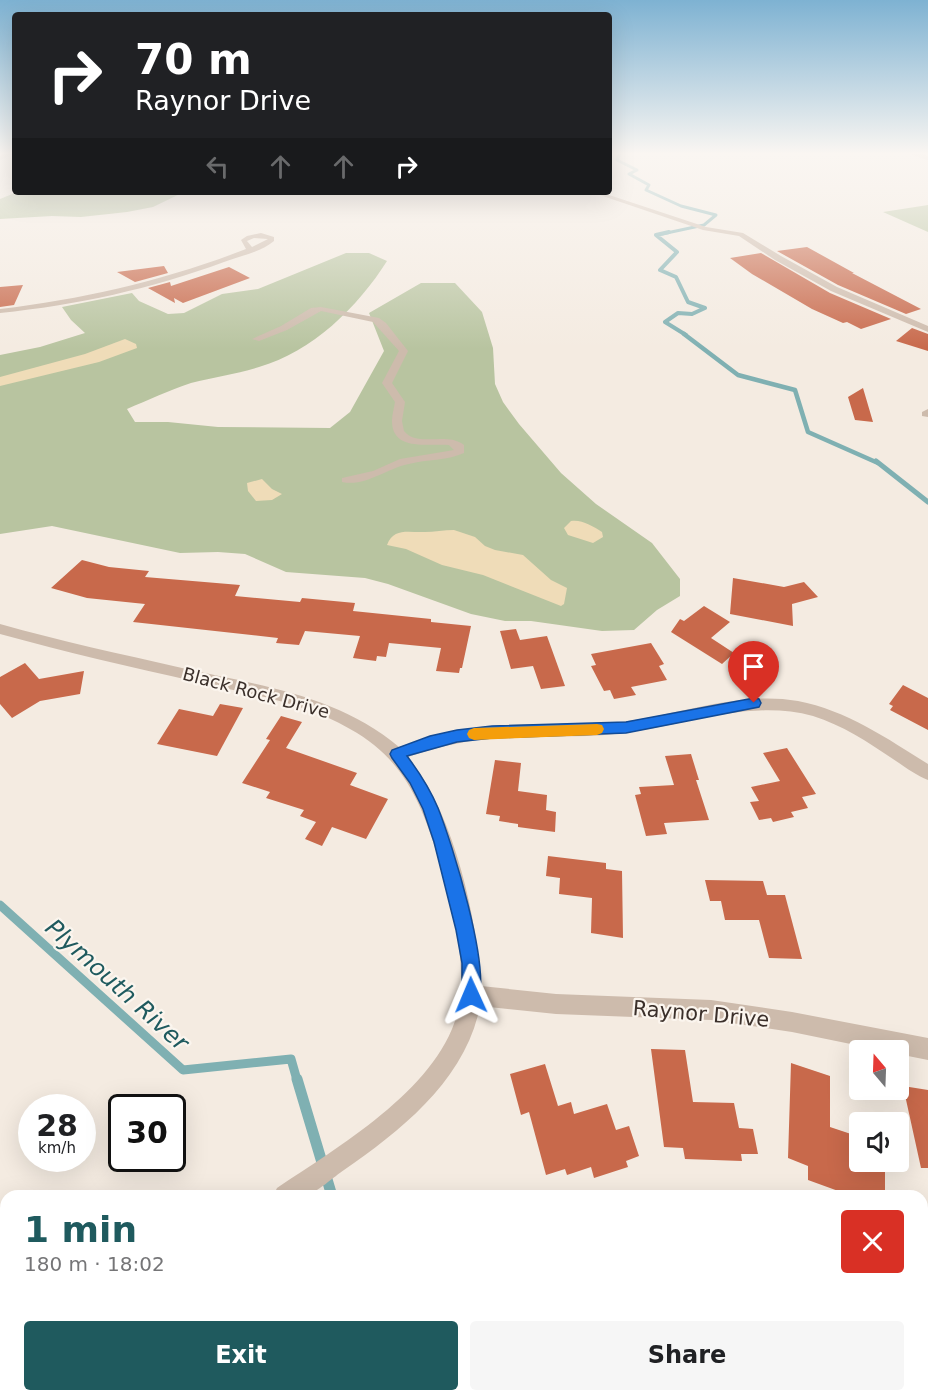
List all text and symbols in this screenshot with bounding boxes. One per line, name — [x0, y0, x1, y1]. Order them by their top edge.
text: 70 m — [135, 35, 252, 84]
icon: right — [36, 36, 114, 114]
text: Raynor Drive — [135, 85, 311, 116]
icon: left — [201, 150, 234, 183]
icon: ahead — [264, 150, 297, 183]
icon: ahead — [327, 150, 360, 183]
icon: right — [390, 150, 423, 183]
pin — [728, 641, 779, 703]
icon: arrive — [737, 650, 770, 683]
street label: Black Rock Drive — [180, 663, 332, 722]
water label: Plymouth River — [40, 913, 196, 1058]
position arrow — [439, 963, 503, 1027]
street label: Raynor Drive — [632, 996, 770, 1032]
north arrow — [849, 1040, 909, 1100]
map controls — [849, 1040, 909, 1172]
speed limit sign: 30 — [108, 1094, 186, 1172]
text: 28 — [36, 1108, 78, 1143]
button: sound — [849, 1112, 909, 1172]
text: km/h — [38, 1139, 76, 1157]
text: 1 min — [24, 1209, 137, 1250]
button: close — [841, 1210, 904, 1273]
text: 180 m · 18:02 — [24, 1252, 165, 1276]
button: Exit — [24, 1321, 458, 1390]
button: Share — [470, 1321, 904, 1390]

